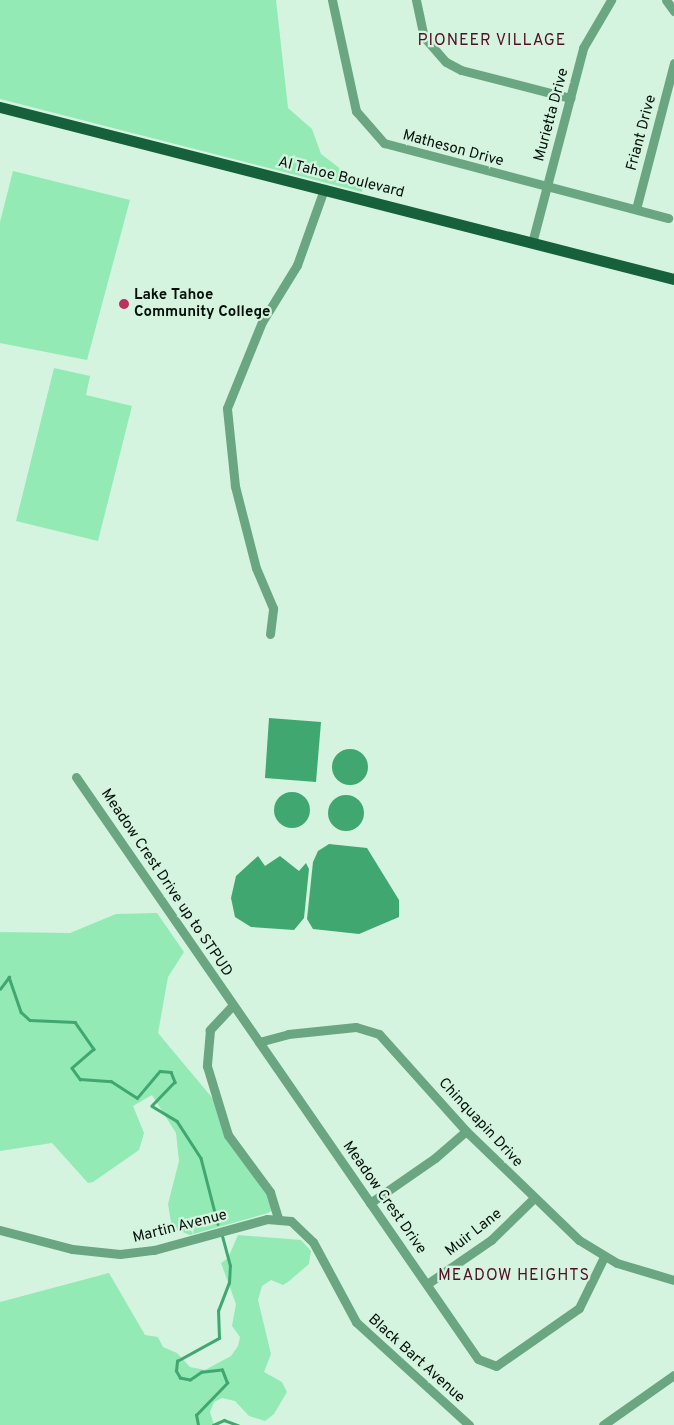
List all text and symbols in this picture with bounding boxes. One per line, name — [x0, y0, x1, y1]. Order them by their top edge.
district label: PIONEER VILLAGE — [415, 31, 569, 51]
street label: Murietta Drive — [531, 66, 573, 164]
street label: Friant Drive — [623, 93, 661, 173]
street label: Matheson Drive — [400, 127, 506, 171]
street label: Al Tahoe Boulevard — [276, 154, 406, 202]
place label: Lake Tahoe Community College — [134, 286, 270, 321]
marker: Lake Tahoe Community College — [118, 298, 130, 310]
street label: Meadow Crest Drive up to STPUD — [96, 786, 236, 980]
street label: Chinquapin Drive — [434, 1075, 526, 1171]
street label: Meadow Crest Drive — [338, 1138, 430, 1258]
street label: Muir Lane — [442, 1205, 506, 1261]
street label: Martin Avenue — [131, 1207, 229, 1247]
district label: MEADOW HEIGHTS — [436, 1266, 592, 1286]
street label: Black Bart Avenue — [364, 1311, 468, 1407]

